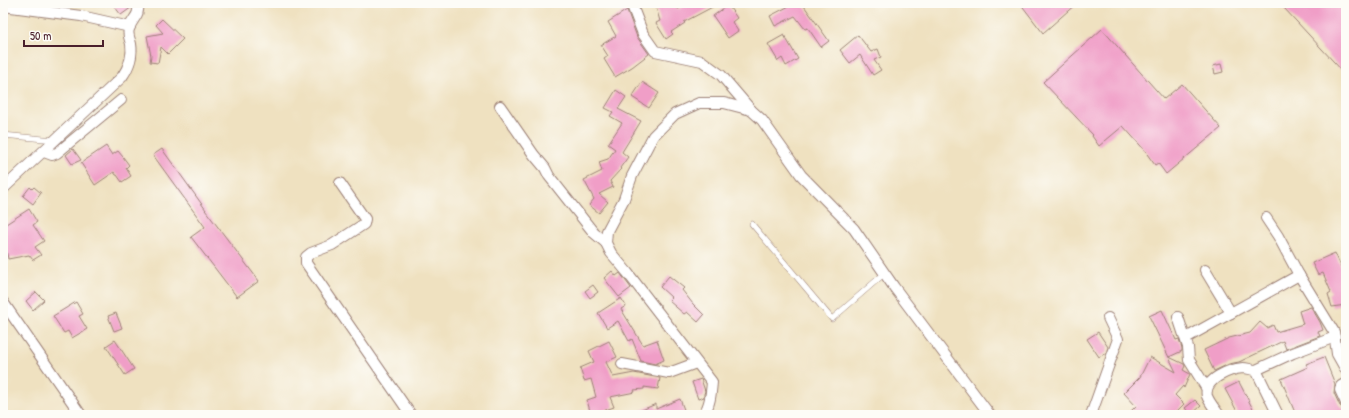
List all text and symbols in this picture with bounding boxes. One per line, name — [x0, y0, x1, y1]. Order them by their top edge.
scale bar — [24, 22, 103, 48]
text: 50 m — [30, 27, 51, 44]

